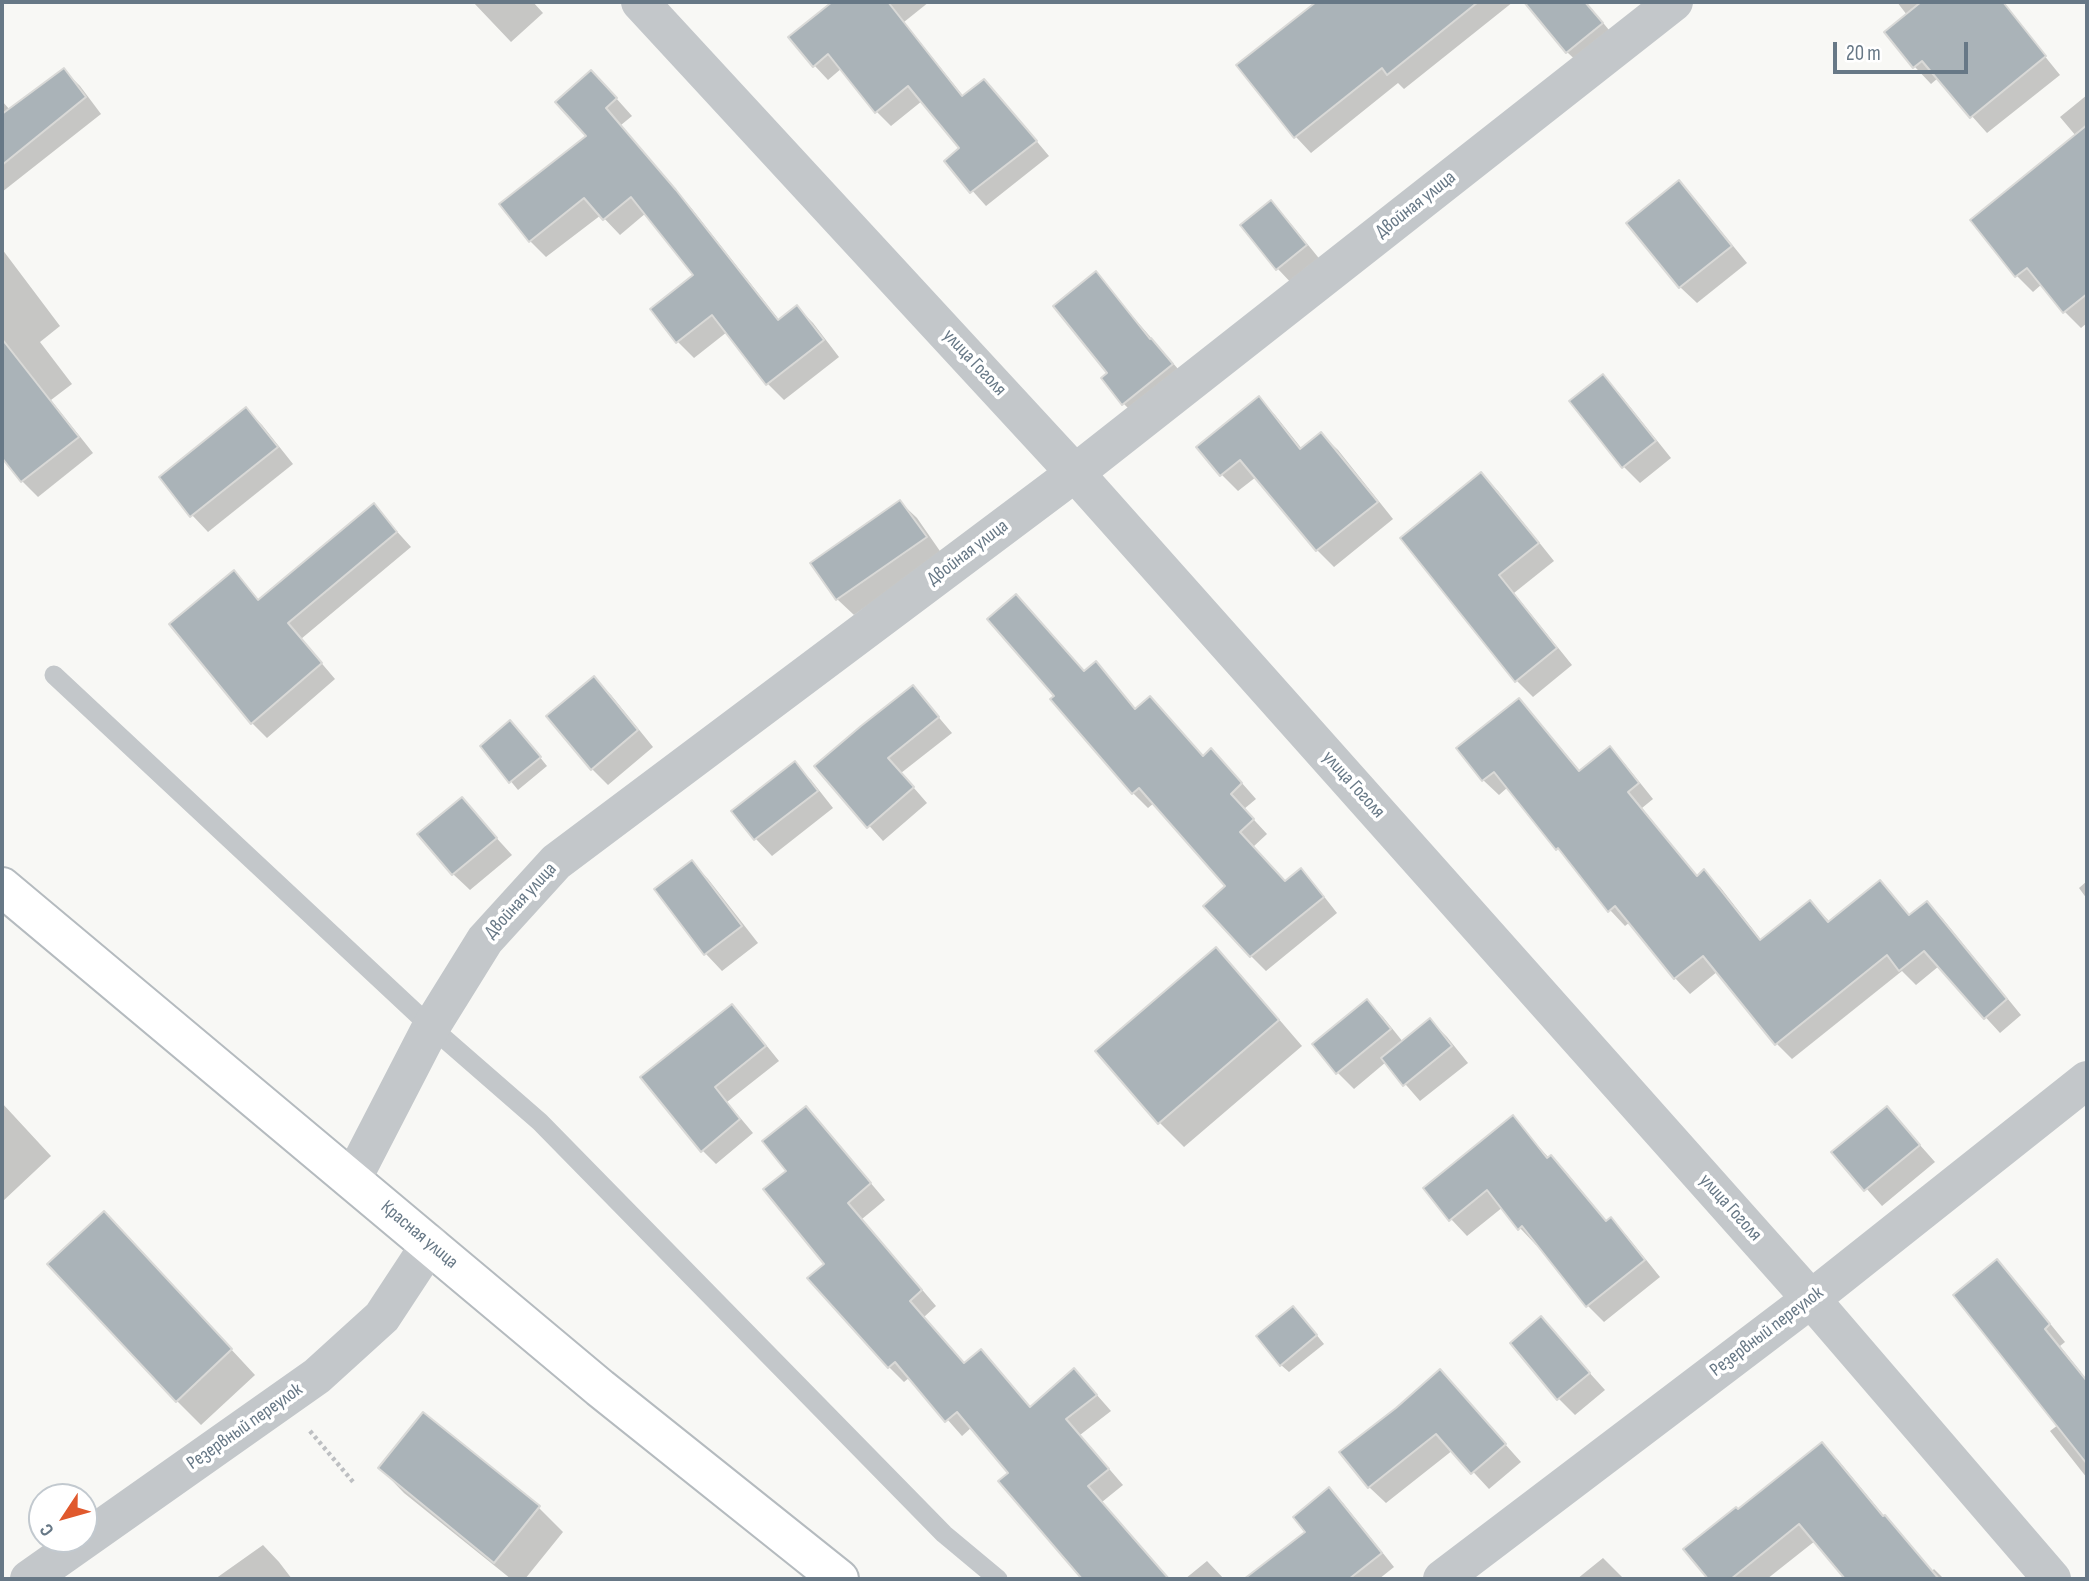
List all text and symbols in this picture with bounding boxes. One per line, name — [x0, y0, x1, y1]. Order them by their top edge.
scale bar — [1837, 28, 1972, 72]
text: 20 m — [1846, 41, 1881, 66]
street label: Двойная улица — [1371, 167, 1461, 243]
street label: улица Гоголя — [937, 325, 1011, 401]
street label: Двойная улица — [923, 515, 1013, 591]
street label: улица Гоголя — [1317, 747, 1389, 823]
street label: Двойная улица — [480, 858, 562, 944]
street label: улица Гоголя — [1694, 1170, 1766, 1246]
street label: Красная улица — [376, 1196, 462, 1274]
street label: Резервный переулок — [1706, 1282, 1828, 1382]
street label: Резервный переулок — [183, 1379, 307, 1475]
north arrow — [28, 1483, 98, 1553]
text: С — [35, 1519, 59, 1540]

